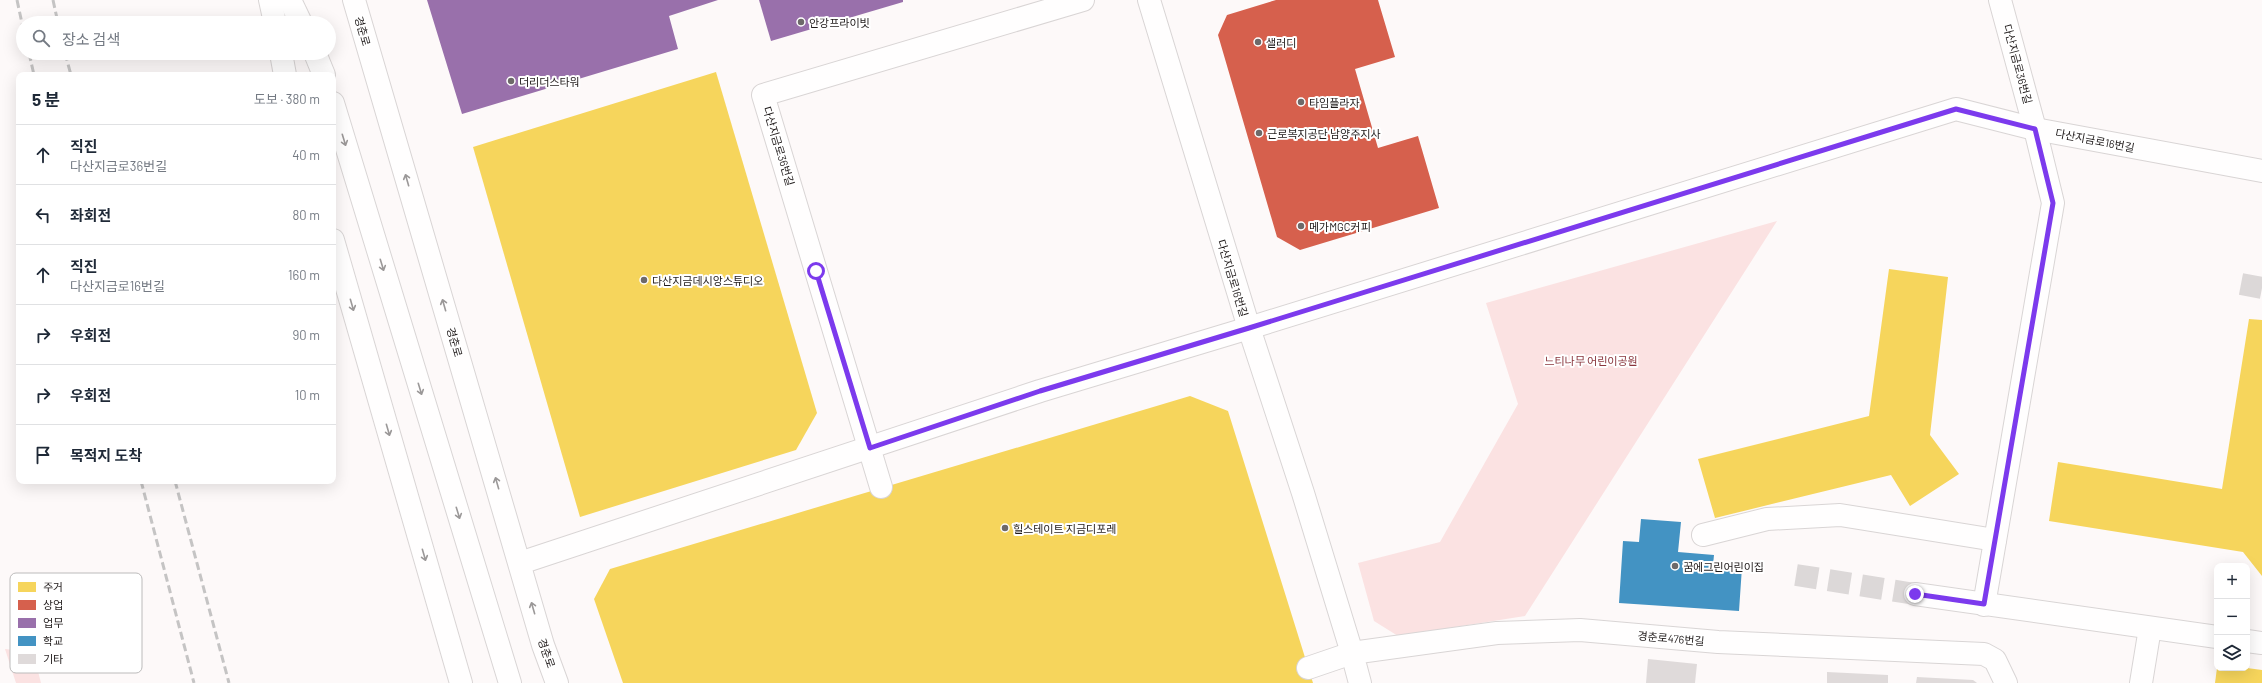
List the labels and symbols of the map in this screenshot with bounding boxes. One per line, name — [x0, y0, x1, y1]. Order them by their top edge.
street label: 경춘로 — [353, 15, 373, 47]
place label: 안강프라이빗 — [809, 16, 870, 29]
marker: 안강프라이빗 — [796, 17, 806, 27]
street label: 다산지금로36번길 — [2001, 23, 2035, 105]
place label: 샐러디 — [1266, 36, 1296, 49]
marker: 샐러디 — [1253, 37, 1263, 47]
place label: 더리더스타워 — [519, 75, 580, 88]
marker: 더리더스타워 — [506, 76, 516, 86]
place label: 타임플라자 — [1309, 96, 1360, 109]
marker: 타임플라자 — [1296, 97, 1306, 107]
street label: 다산지금로36번길 — [761, 105, 797, 187]
street label: 다산지금로16번길 — [2054, 126, 2136, 154]
place label: 근로복지공단 남양주지사 — [1267, 127, 1381, 140]
marker: 근로복지공단 남양주지사 — [1254, 128, 1264, 138]
one-way arrow — [341, 134, 348, 147]
one-way arrow — [403, 174, 410, 187]
place label: 메가MGC커피 — [1309, 220, 1371, 233]
marker: 메가MGC커피 — [1296, 221, 1306, 231]
street label: 다산지금로16번길 — [1215, 238, 1251, 318]
one-way arrow — [379, 258, 386, 271]
route start — [807, 262, 825, 280]
place label: 다산지금데시앙스튜디오 — [652, 274, 763, 287]
marker: 다산지금데시앙스튜디오 — [639, 275, 649, 285]
one-way arrow — [349, 298, 356, 311]
one-way arrow — [440, 298, 447, 311]
street label: 경춘로 — [445, 326, 465, 358]
park label: 느티나무 어린이공원 — [1544, 354, 1638, 367]
one-way arrow — [417, 382, 424, 395]
one-way arrow — [385, 423, 392, 436]
one-way arrow — [493, 477, 500, 490]
one-way arrow — [455, 507, 462, 520]
place label: 힐스테이트 지금디포레 — [1013, 522, 1116, 535]
marker: 힐스테이트 지금디포레 — [1000, 523, 1010, 533]
one-way arrow — [421, 548, 428, 561]
place label: 꿈에그린어린이집 — [1683, 560, 1764, 573]
marker: 꿈에그린어린이집 — [1670, 561, 1680, 571]
legend — [10, 573, 142, 673]
text: 주거 — [43, 580, 63, 593]
route end — [1906, 585, 1924, 603]
text: 상업 — [43, 598, 63, 611]
one-way arrow — [529, 602, 536, 615]
text: 업무 — [43, 616, 63, 629]
street label: 경춘로476번길 — [1637, 629, 1705, 647]
text: 학교 — [43, 634, 63, 647]
street label: 경춘로 — [536, 637, 558, 669]
text: 기타 — [43, 652, 63, 665]

